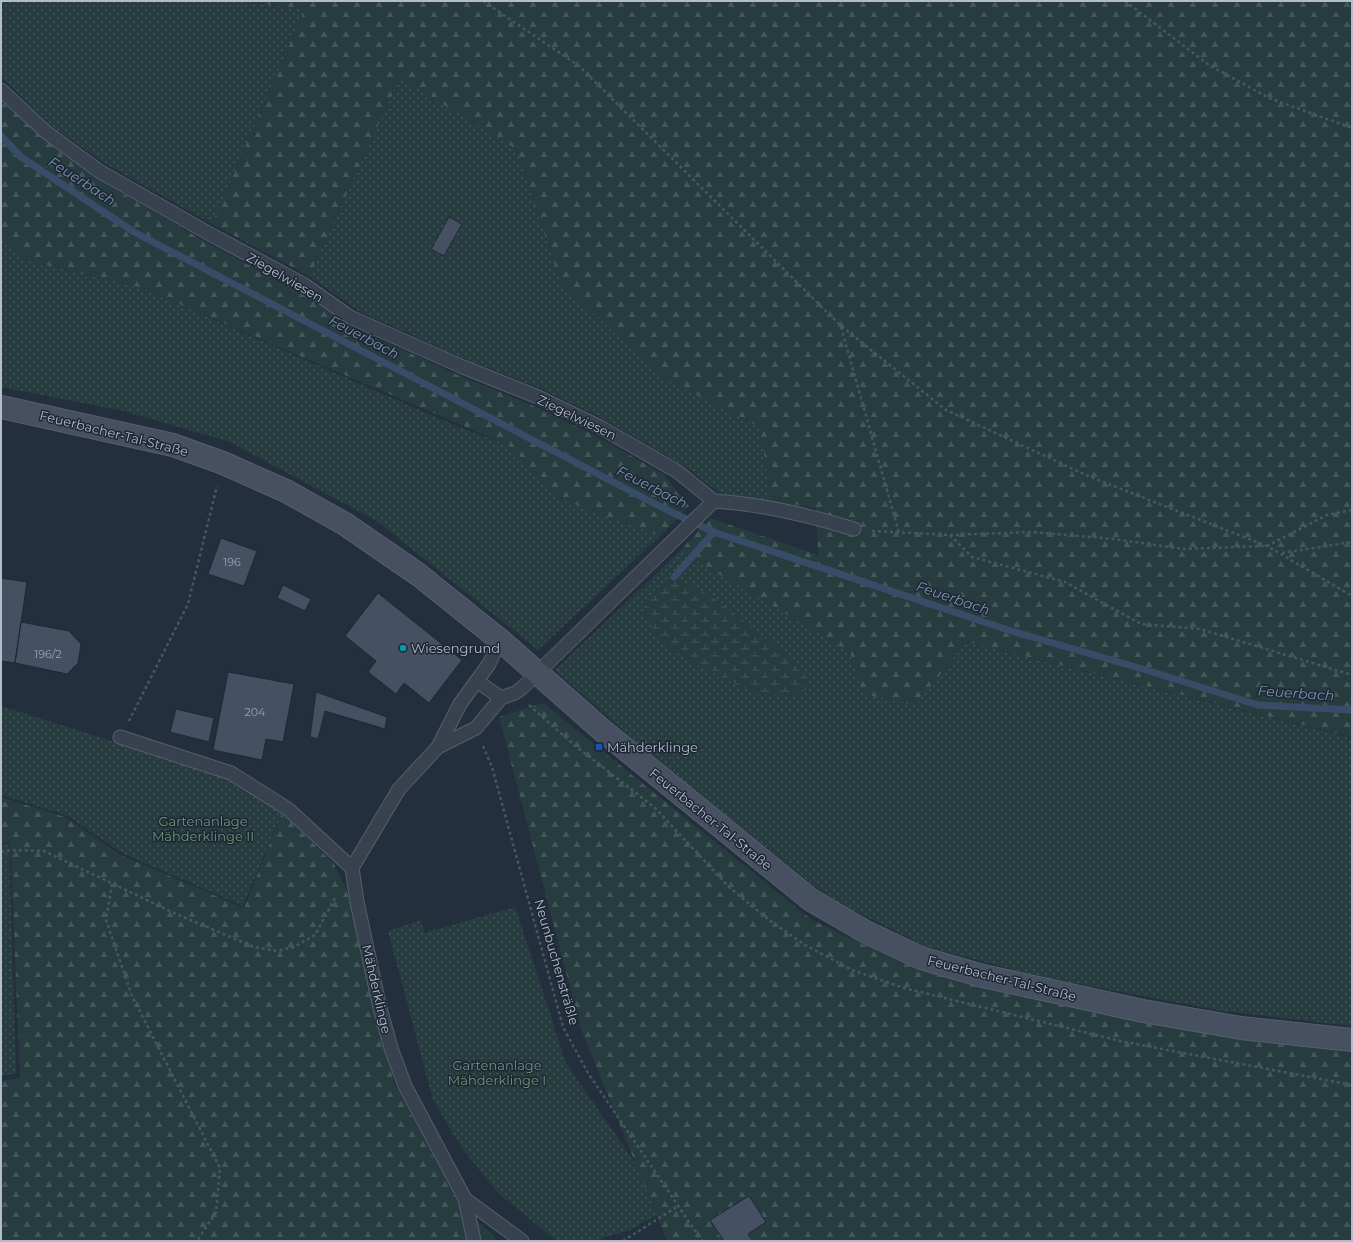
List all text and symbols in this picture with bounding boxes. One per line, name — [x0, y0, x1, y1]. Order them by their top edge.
water label: Feuerbach — [45, 153, 119, 209]
street label: Ziegelwiesen — [244, 249, 326, 305]
water label: Feuerbach — [326, 311, 402, 363]
street label: Ziegelwiesen — [535, 391, 619, 443]
street label: Feuerbacher-Tal-Straße — [38, 407, 190, 459]
water label: Feuerbach — [614, 462, 690, 512]
house number: 196 — [223, 555, 241, 569]
water label: Feuerbach — [914, 577, 992, 619]
place label: Wiesengrund — [411, 640, 500, 656]
marker: Wiesengrund — [398, 643, 408, 653]
house number: 196/2 — [34, 647, 62, 661]
water label: Feuerbach — [1257, 681, 1335, 705]
house number: 204 — [245, 705, 266, 719]
place label: Mähderklinge — [607, 739, 698, 755]
marker: Mähderklinge — [594, 742, 604, 752]
street label: Feuerbacher-Tal-Straße — [647, 765, 775, 873]
park label: Gartenanlage Mähderklinge II — [152, 813, 254, 844]
street label: Neunbuchensträßle — [531, 897, 583, 1027]
street label: Mähderklinge — [359, 943, 395, 1035]
street label: Feuerbacher-Tal-Straße — [926, 952, 1078, 1004]
park label: Gartenanlage Mähderklinge I — [448, 1057, 546, 1088]

